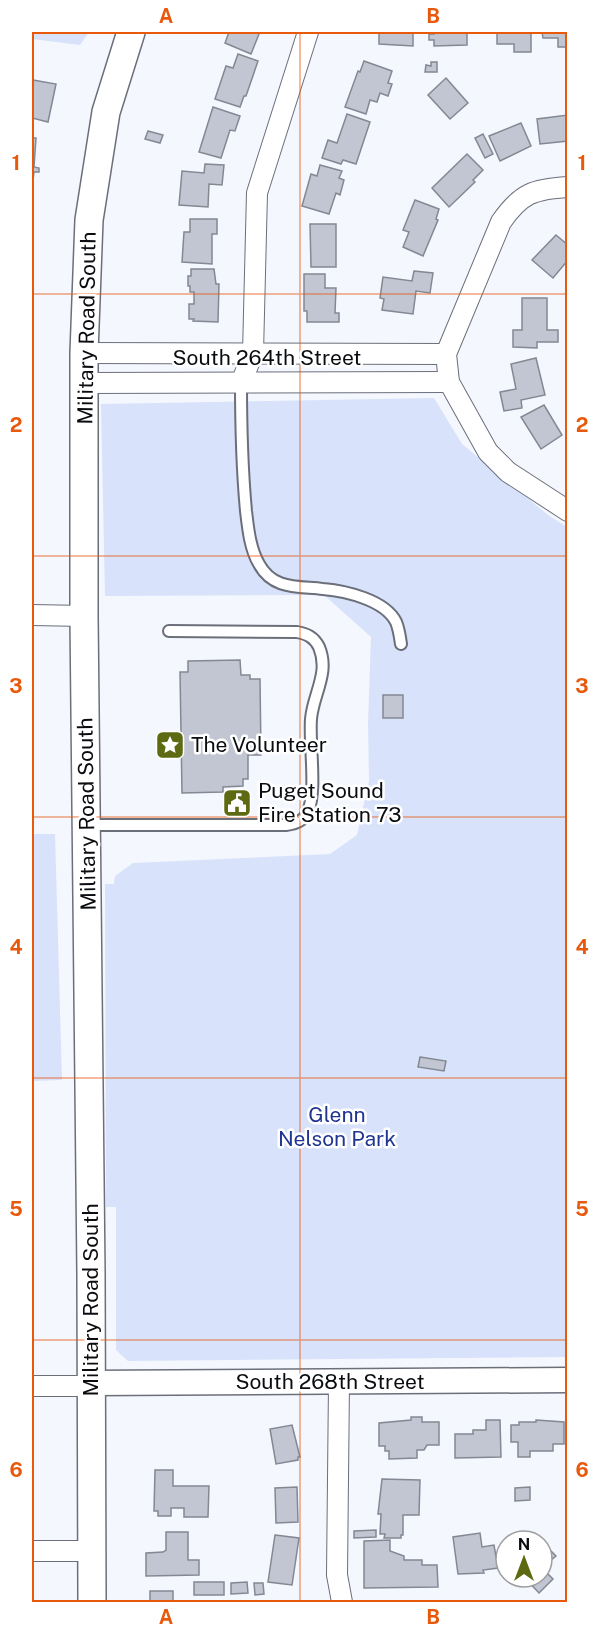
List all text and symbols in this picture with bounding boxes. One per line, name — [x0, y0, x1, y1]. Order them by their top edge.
text: A — [159, 4, 173, 28]
text: B — [426, 4, 440, 28]
text: 1 — [12, 151, 20, 175]
text: 1 — [578, 151, 586, 175]
street label: Military Road South — [72, 231, 101, 425]
street label: South 264th Street — [173, 345, 361, 370]
text: 2 — [10, 413, 22, 437]
text: 2 — [576, 413, 588, 437]
text: 3 — [9, 674, 23, 698]
text: 3 — [575, 674, 589, 698]
street label: Military Road South — [72, 717, 101, 911]
place icon: The Volunteer — [154, 729, 186, 761]
place label: The Volunteer — [191, 732, 327, 757]
place label: Puget Sound Fire Station 73 — [258, 778, 402, 827]
public building icon: Puget Sound Fire Station 73 — [221, 787, 253, 819]
text: 4 — [9, 935, 23, 959]
text: 4 — [575, 935, 589, 959]
park label: Glenn Nelson Park — [278, 1102, 396, 1151]
text: 5 — [9, 1197, 23, 1221]
text: 5 — [575, 1197, 589, 1221]
street label: Military Road South — [78, 1203, 103, 1397]
street label: South 268th Street — [235, 1369, 425, 1394]
text: 6 — [9, 1458, 23, 1482]
text: 6 — [575, 1458, 589, 1482]
north arrow — [494, 1529, 554, 1589]
text: N — [518, 1535, 530, 1554]
text: A — [159, 1605, 173, 1629]
text: B — [426, 1605, 440, 1629]

